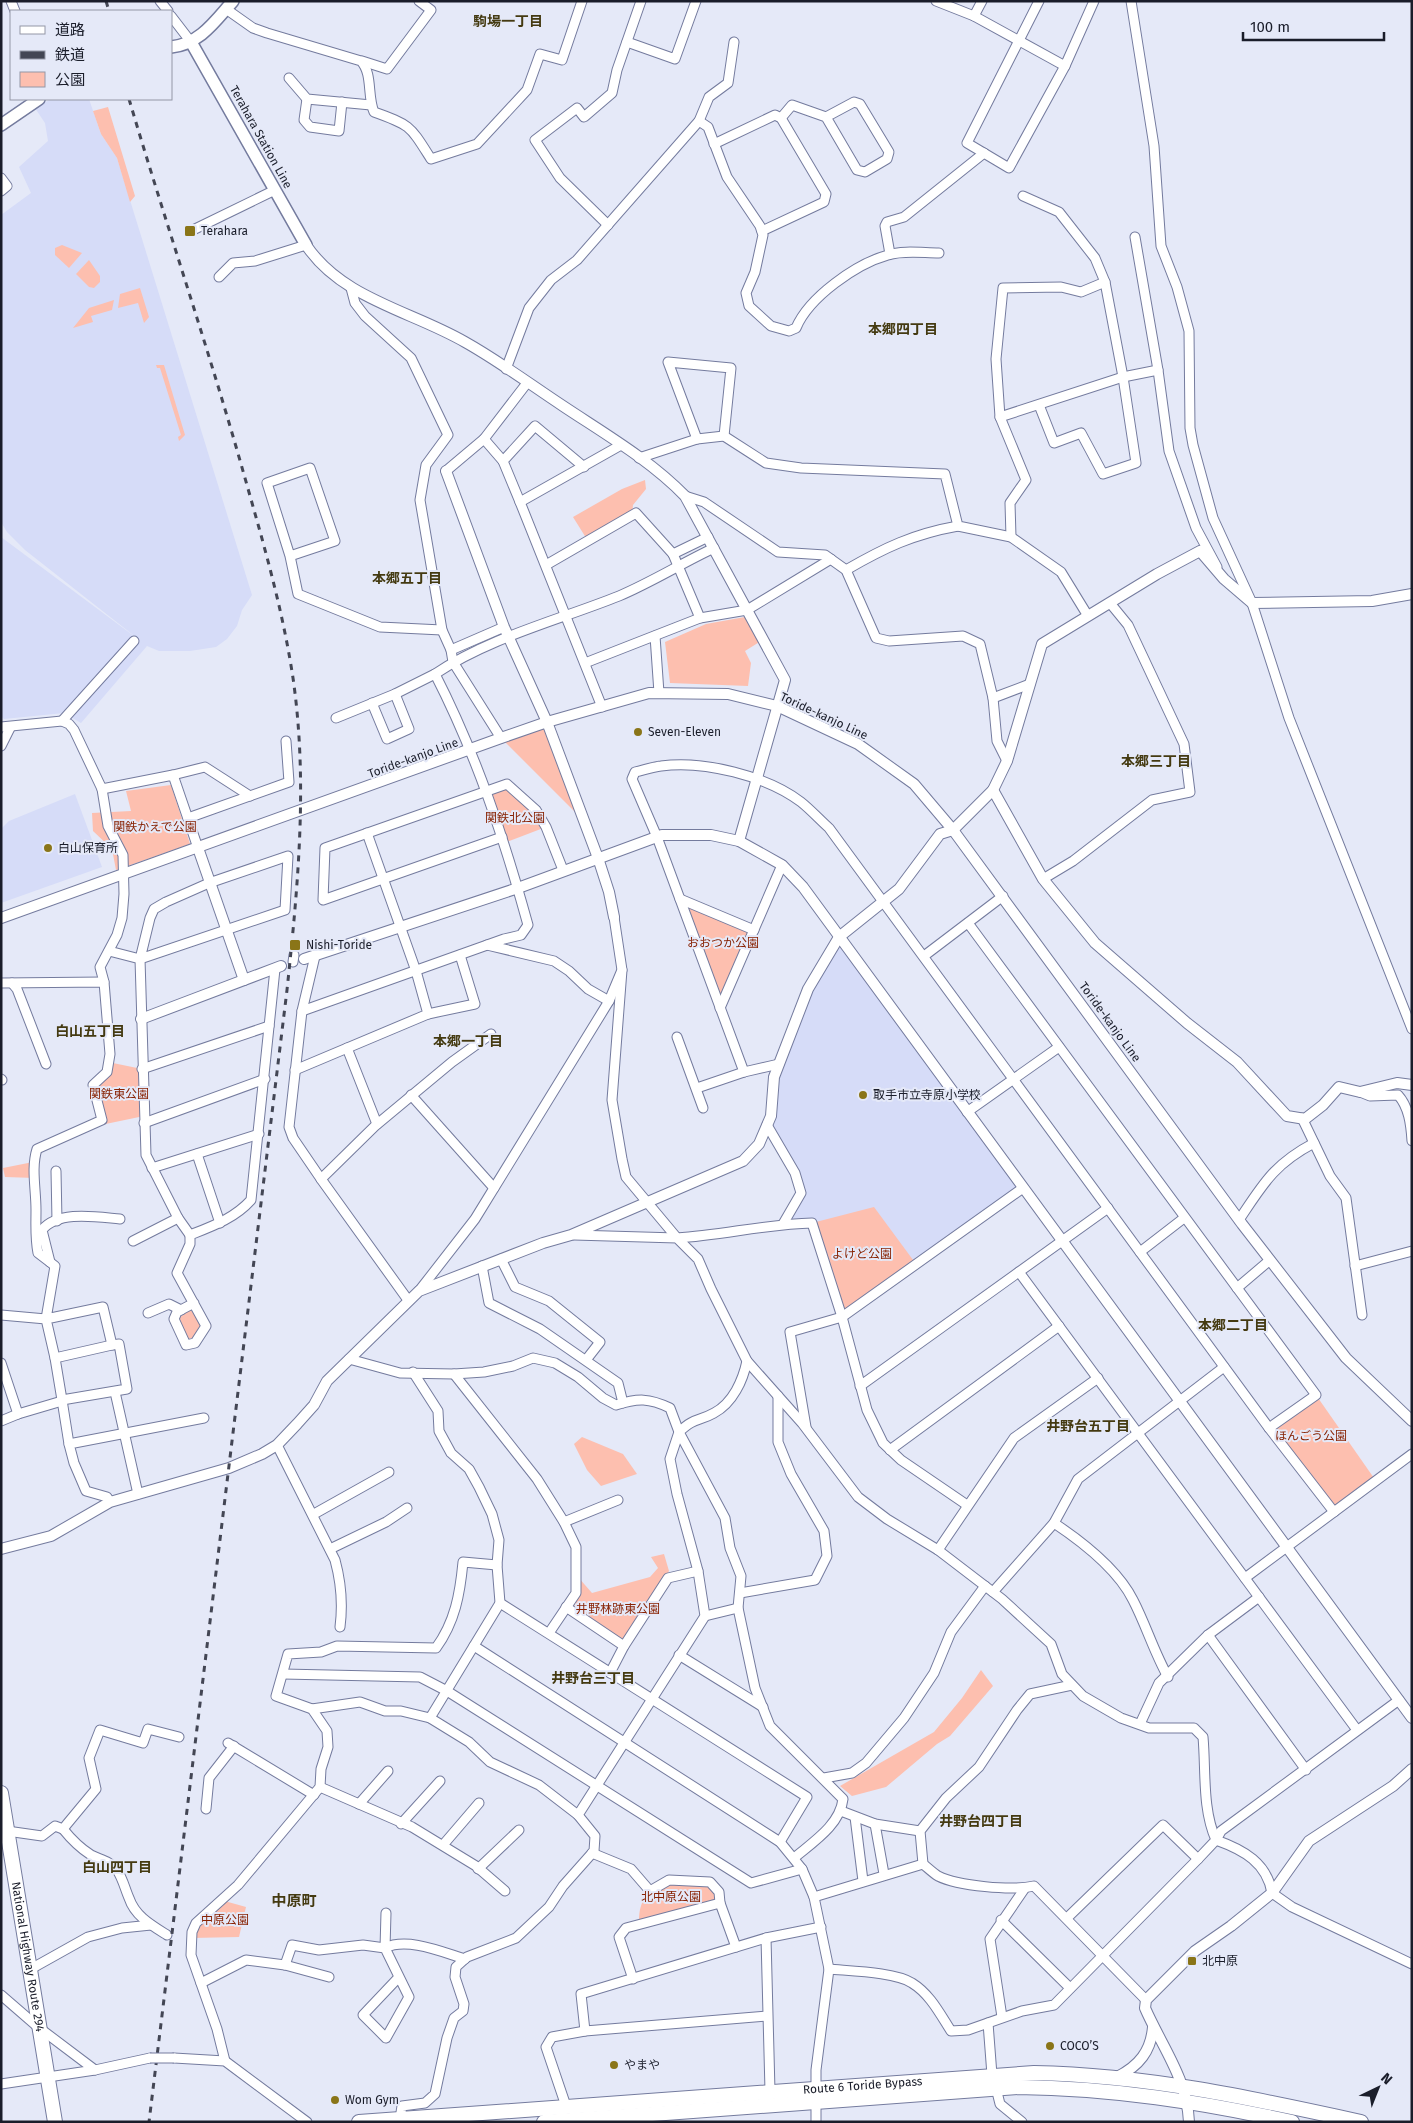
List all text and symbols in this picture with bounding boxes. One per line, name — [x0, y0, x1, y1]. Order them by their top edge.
legend — [10, 10, 172, 100]
scale bar — [1243, 10, 1384, 42]
district label: 駒場一丁目 — [473, 13, 543, 30]
text: 100 m — [1250, 18, 1290, 36]
text: 道路 — [55, 21, 85, 39]
text: 鉄道 — [55, 46, 85, 64]
text: 公園 — [55, 71, 85, 89]
street label: Terahara Station Line — [227, 83, 295, 191]
marker: Terahara — [183, 224, 197, 238]
place label: Terahara — [201, 224, 248, 238]
district label: 本郷四丁目 — [868, 321, 938, 338]
district label: 本郷五丁目 — [372, 570, 442, 587]
street label: Toride-kanjo Line — [778, 690, 870, 742]
place label: Seven-Eleven — [648, 725, 721, 739]
marker: Seven-Eleven — [632, 726, 644, 738]
street label: Toride-kanjo Line — [366, 735, 460, 781]
district label: 本郷三丁目 — [1121, 753, 1191, 770]
park label: 関鉄北公園 — [485, 811, 545, 825]
park label: 関鉄かえで公園 — [113, 820, 197, 834]
place label: 白山保育所 — [58, 841, 118, 855]
marker: 白山保育所 — [42, 842, 54, 854]
park label: おおつか公園 — [687, 936, 759, 950]
marker: Nishi-Toride — [288, 938, 302, 952]
place label: Nishi-Toride — [306, 938, 372, 952]
street label: Toride-kanjo Line — [1076, 979, 1144, 1065]
district label: 白山五丁目 — [55, 1023, 125, 1040]
district label: 本郷一丁目 — [433, 1033, 503, 1050]
park label: 関鉄東公園 — [89, 1087, 149, 1101]
place label: 取手市立寺原小学校 — [873, 1088, 981, 1102]
marker: 取手市立寺原小学校 — [857, 1089, 869, 1101]
park label: よけど公園 — [832, 1247, 892, 1261]
district label: 本郷二丁目 — [1198, 1317, 1268, 1334]
district label: 井野台五丁目 — [1046, 1418, 1130, 1435]
park label: ほんごう公園 — [1275, 1429, 1347, 1443]
park label: 井野林跡東公園 — [576, 1602, 660, 1616]
district label: 井野台三丁目 — [551, 1670, 635, 1687]
district label: 井野台四丁目 — [939, 1813, 1023, 1830]
district label: 白山四丁目 — [82, 1859, 152, 1876]
street label: National Highway Route 294 — [9, 1881, 47, 2033]
park label: 北中原公園 — [641, 1890, 701, 1904]
district label: 中原町 — [271, 1892, 317, 1910]
park label: 中原公園 — [201, 1913, 249, 1927]
place label: 北中原 — [1202, 1954, 1238, 1968]
marker: 北中原 — [1186, 1955, 1198, 1967]
place label: COCO’S — [1060, 2039, 1099, 2053]
marker: COCO’S — [1044, 2040, 1056, 2052]
place label: やまや — [624, 2058, 660, 2072]
marker: やまや — [608, 2059, 620, 2071]
north arrow — [1353, 2063, 1403, 2113]
text: N — [1377, 2069, 1396, 2088]
street label: Route 6 Toride Bypass — [802, 2074, 923, 2097]
place label: Wom Gym — [345, 2093, 399, 2107]
marker: Wom Gym — [329, 2094, 341, 2106]

